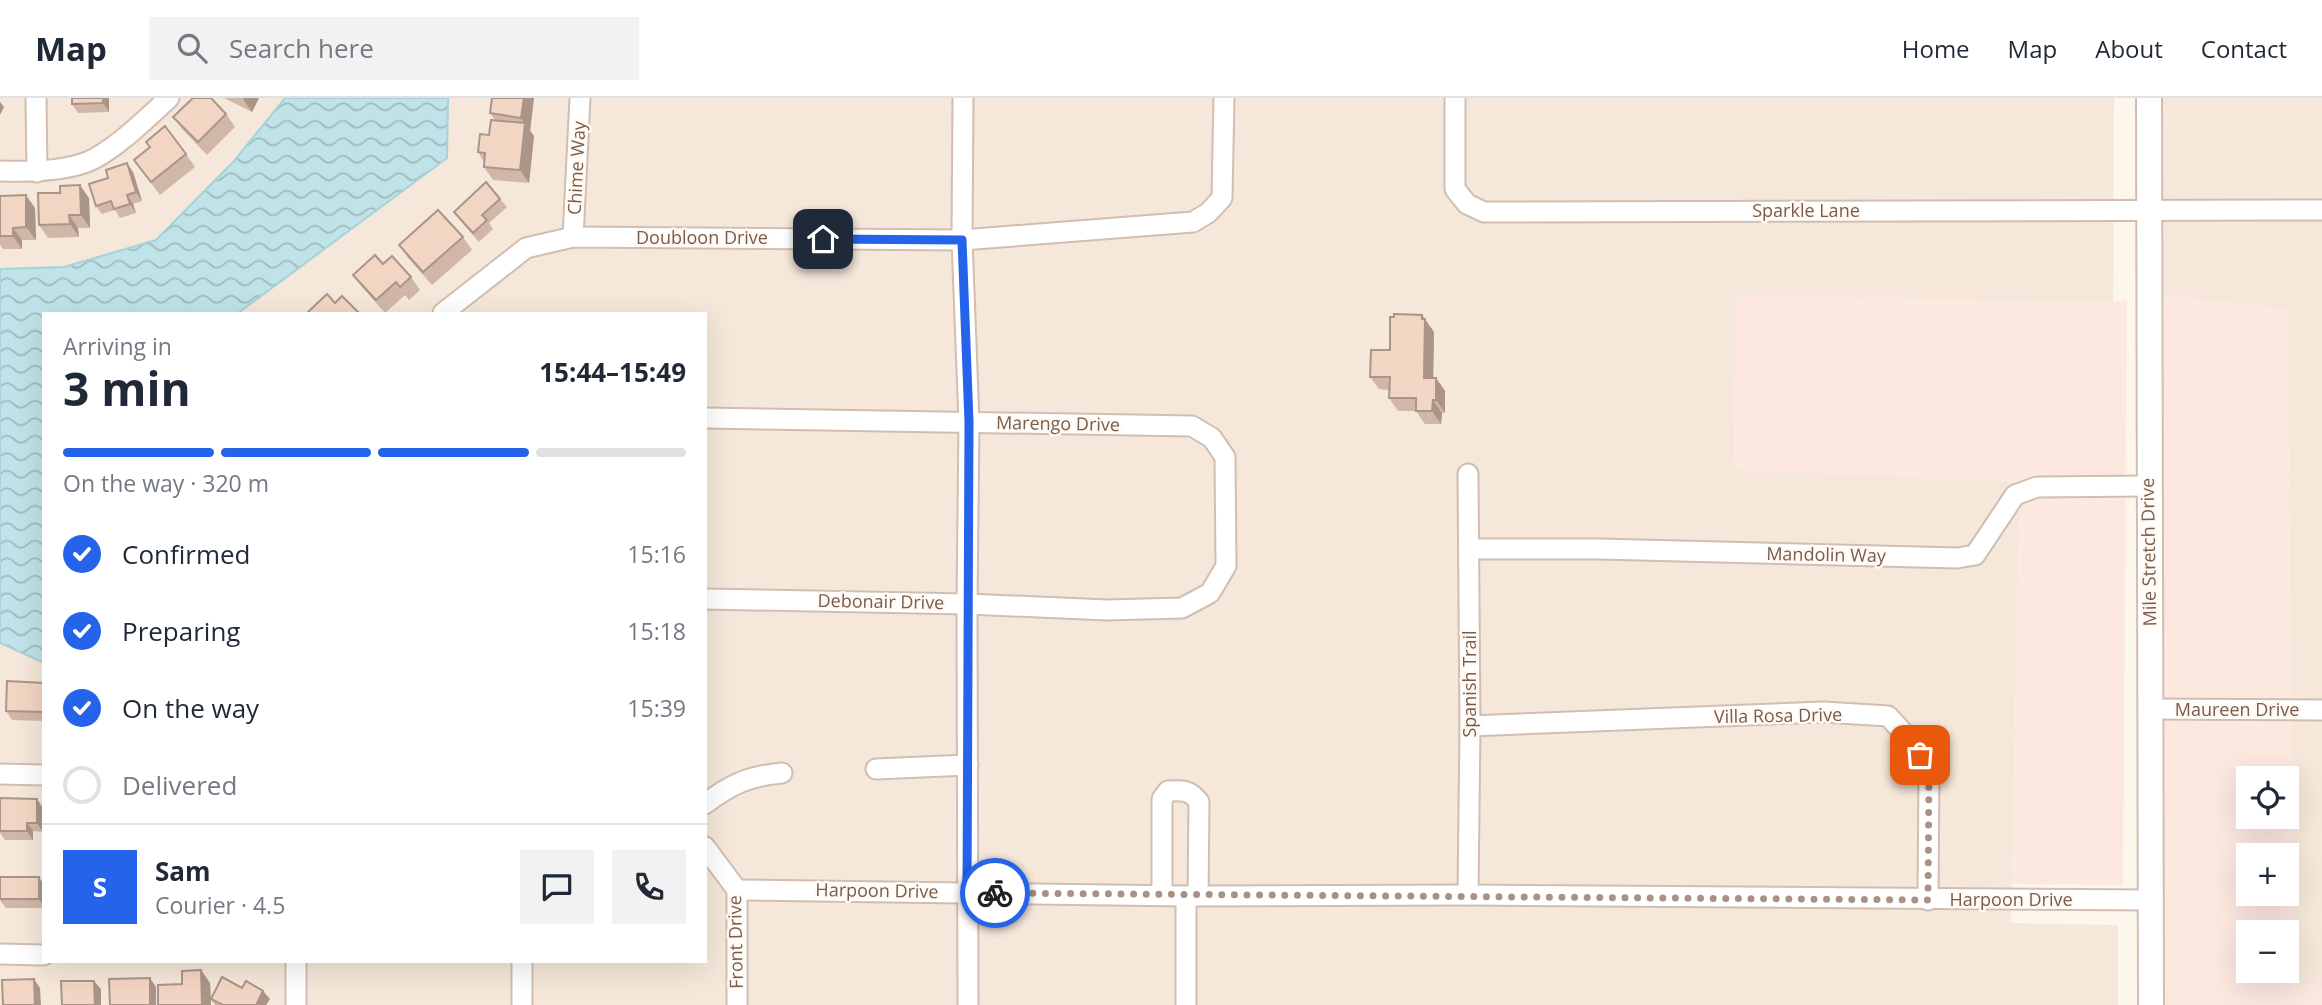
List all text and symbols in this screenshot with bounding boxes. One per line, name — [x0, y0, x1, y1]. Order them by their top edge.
search box — [149, 17, 639, 80]
text: Map — [35, 26, 107, 71]
icon: search — [173, 29, 211, 67]
text: Search here — [229, 30, 374, 66]
text: Home — [1902, 32, 1970, 65]
text: Map — [2008, 32, 2057, 65]
text: About — [2095, 32, 2163, 65]
text: Contact — [2201, 32, 2287, 65]
street label: Chime Way — [562, 119, 590, 216]
street label: Sparkle Lane — [1752, 198, 1860, 222]
pin — [793, 209, 853, 269]
icon: home — [804, 220, 842, 258]
street label: Doubloon Drive — [636, 225, 768, 249]
text: Arriving in — [63, 330, 172, 362]
text: 15:44–15:49 — [539, 354, 686, 390]
text: 3 min — [63, 357, 191, 419]
street label: Marengo Drive — [996, 410, 1120, 436]
text: On the way · 320 m — [63, 467, 269, 499]
street label: Mile Stretch Drive — [2135, 478, 2161, 627]
icon: check — [63, 535, 101, 573]
text: Confirmed — [122, 536, 250, 572]
text: 15:16 — [627, 538, 686, 570]
street label: Mandolin Way — [1766, 541, 1887, 567]
street label: Debonair Drive — [817, 588, 945, 614]
icon: check — [63, 612, 101, 650]
text: Preparing — [122, 613, 240, 649]
text: 15:18 — [627, 615, 686, 647]
street label: Spanish Trail — [1457, 630, 1481, 738]
icon: check — [63, 689, 101, 727]
text: On the way — [122, 690, 259, 726]
text: 15:39 — [627, 692, 686, 724]
street label: Maureen Drive — [2175, 697, 2299, 721]
street label: Villa Rosa Drive — [1714, 702, 1842, 728]
pin — [1890, 725, 1950, 785]
icon: bag — [1901, 736, 1939, 774]
map controls — [2236, 766, 2299, 983]
button: locate — [2236, 766, 2299, 829]
text: Delivered — [122, 767, 237, 803]
button: + — [2236, 843, 2299, 906]
button: chat — [520, 850, 594, 924]
button: phone — [612, 850, 686, 924]
text: Sam — [155, 853, 211, 889]
courier — [960, 858, 1030, 928]
text: S — [93, 869, 107, 905]
icon: bike — [976, 874, 1014, 912]
street label: Harpoon Drive — [815, 877, 939, 903]
street label: Harpoon Drive — [1949, 887, 2073, 911]
text: Courier · 4.5 — [155, 889, 285, 921]
street label: Front Drive — [722, 895, 748, 989]
button: − — [2236, 920, 2299, 983]

